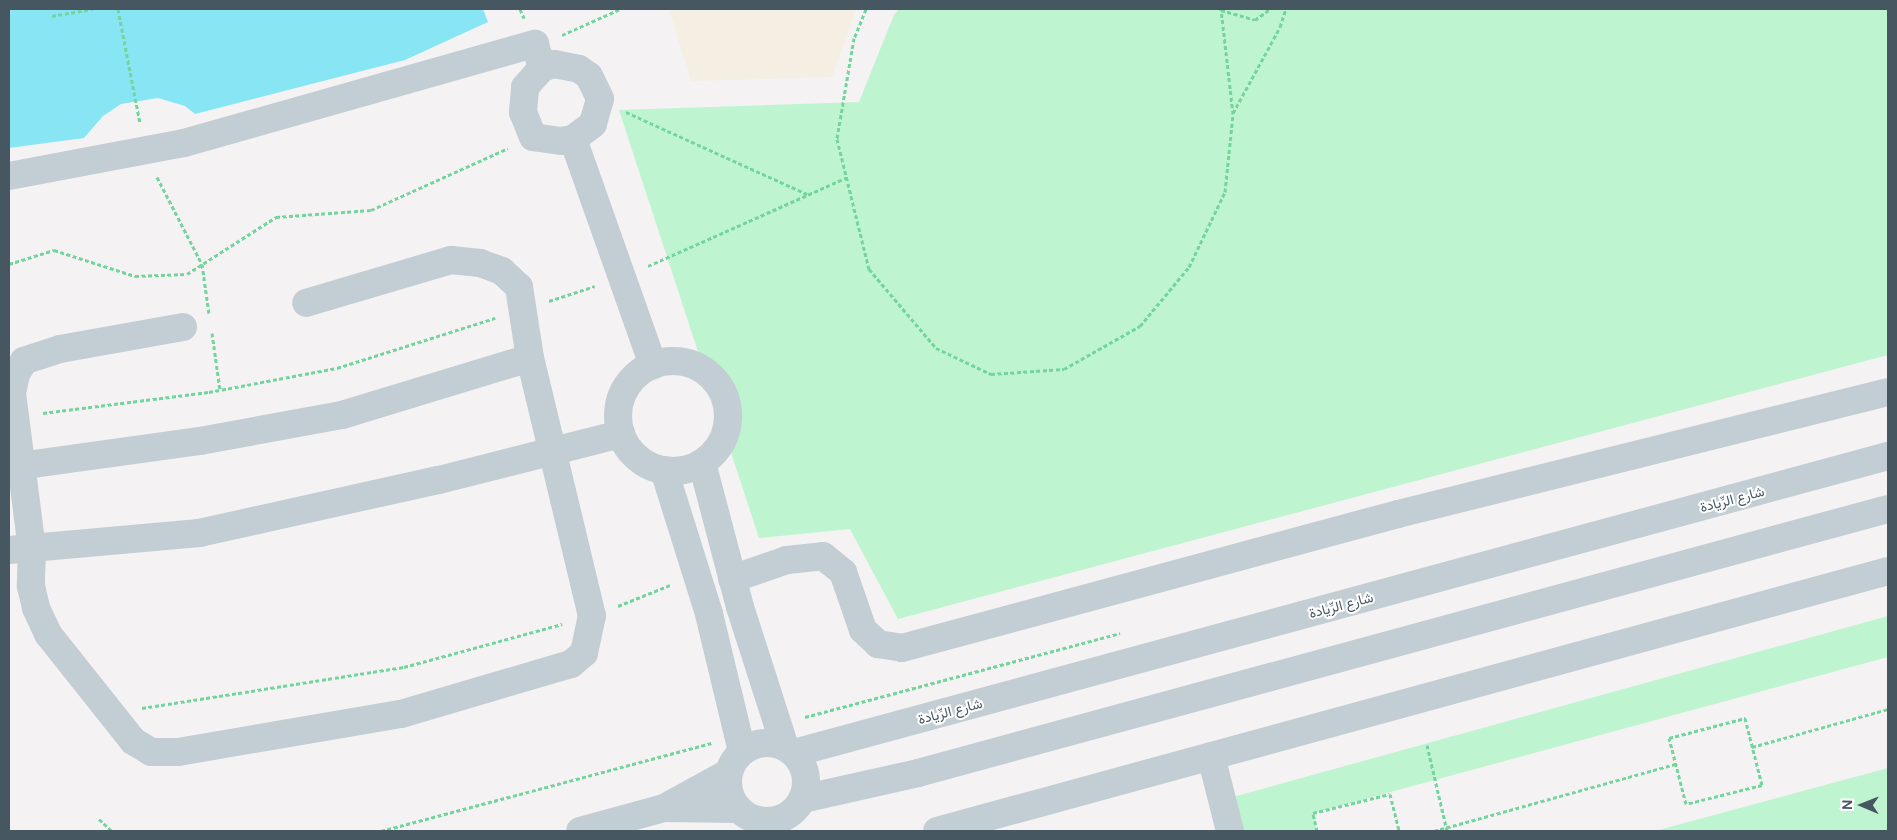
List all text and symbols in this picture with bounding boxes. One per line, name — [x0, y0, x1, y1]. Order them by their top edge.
street label: شارع الرِّيادة — [1698, 482, 1766, 516]
street label: شارع الرِّيادة — [1307, 588, 1375, 622]
street label: شارع الرِّيادة — [916, 694, 984, 728]
north arrow — [1837, 780, 1887, 830]
text: N — [1838, 799, 1856, 810]

